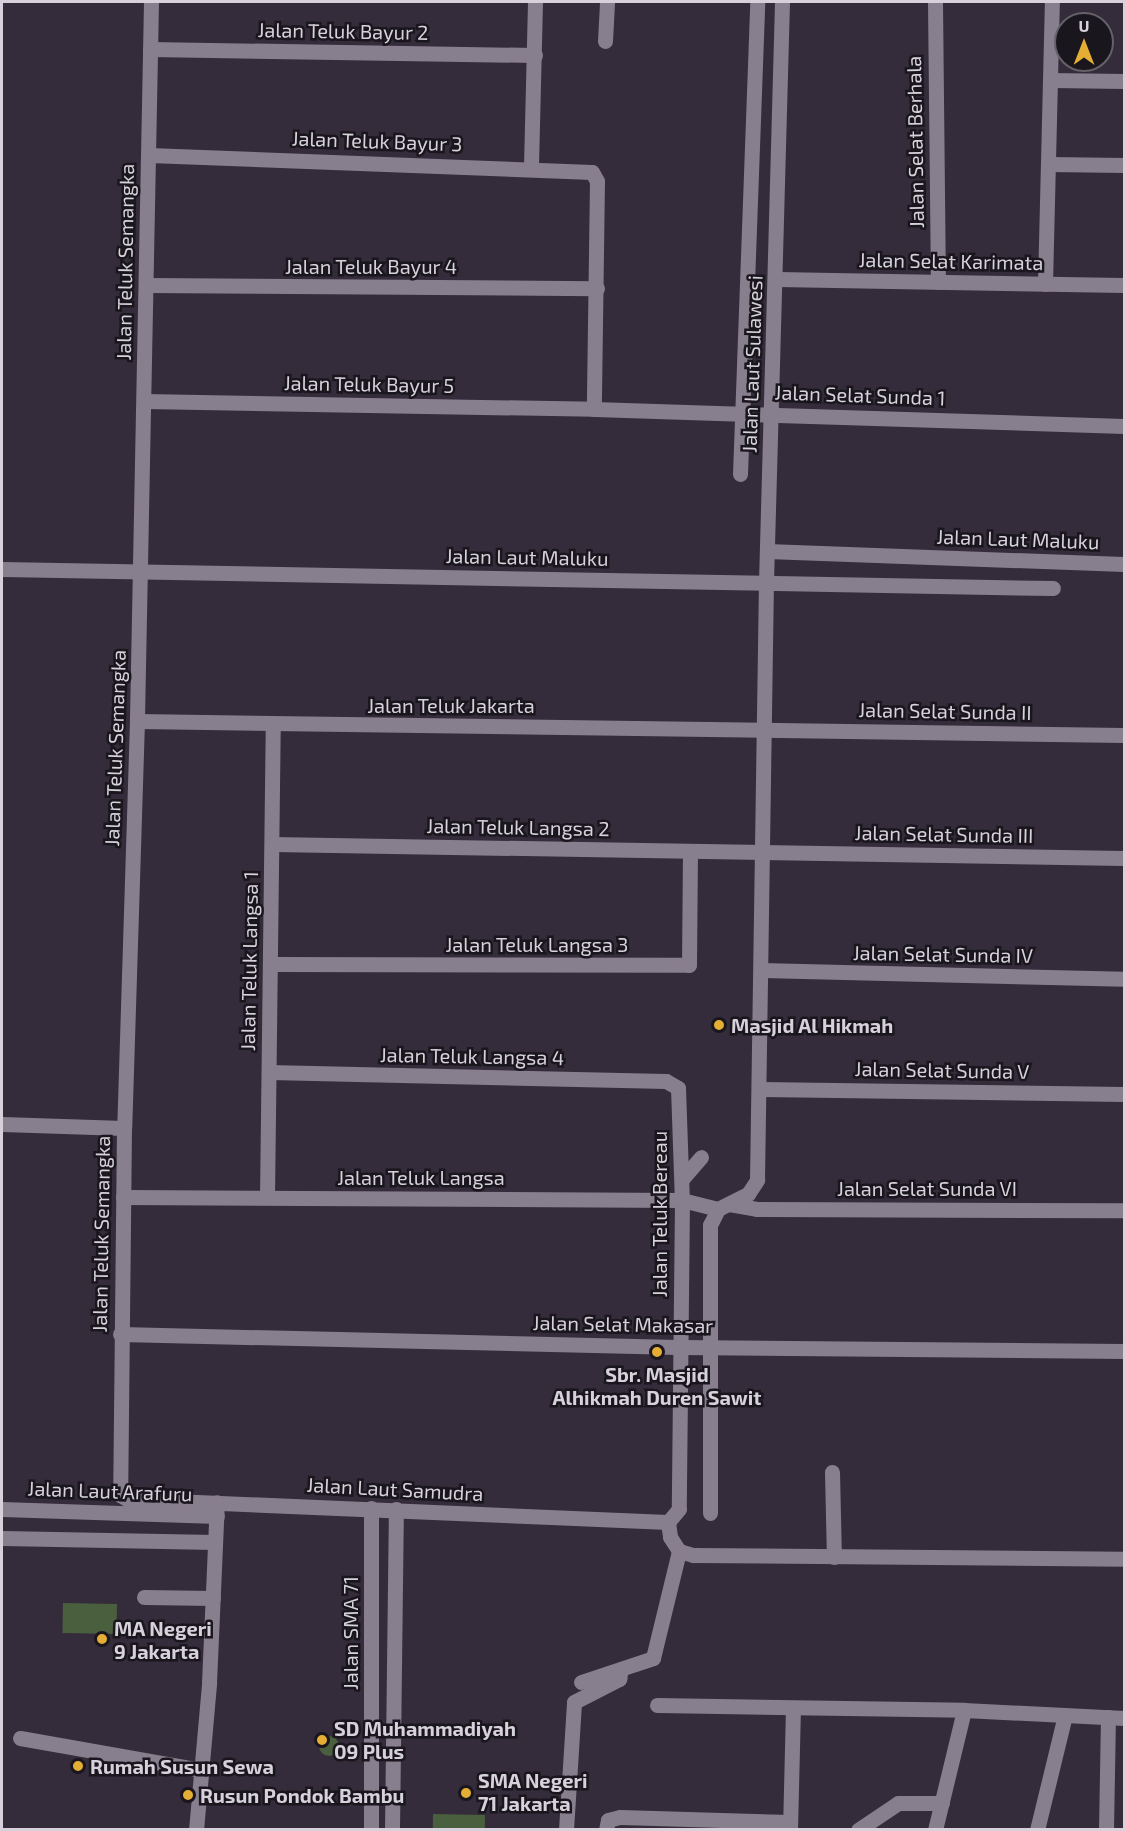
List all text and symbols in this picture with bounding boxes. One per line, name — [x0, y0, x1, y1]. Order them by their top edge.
north arrow — [1054, 12, 1114, 72]
text: U — [1079, 16, 1089, 35]
street label: Jalan Teluk Bayur 2 — [257, 18, 429, 44]
street label: Jalan Selat Berhala — [901, 56, 929, 228]
street label: Jalan Teluk Bayur 3 — [291, 126, 463, 156]
street label: Jalan Teluk Semangka — [111, 163, 139, 361]
street label: Jalan Selat Karimata — [858, 247, 1044, 275]
street label: Jalan Teluk Bayur 4 — [284, 254, 458, 278]
street label: Jalan Laut Sulawesi — [737, 275, 767, 453]
street label: Jalan Teluk Bayur 5 — [283, 371, 455, 397]
street label: Jalan Selat Sunda 1 — [774, 380, 946, 410]
street label: Jalan Laut Maluku — [936, 524, 1100, 554]
street label: Jalan Laut Maluku — [445, 544, 609, 570]
street label: Jalan Teluk Semangka — [100, 649, 130, 847]
street label: Jalan Teluk Jakarta — [367, 693, 535, 717]
street label: Jalan Selat Sunda II — [858, 697, 1032, 725]
street label: Jalan Teluk Langsa 2 — [426, 813, 610, 841]
street label: Jalan Selat Sunda III — [855, 820, 1033, 848]
street label: Jalan Teluk Langsa 1 — [235, 871, 263, 1051]
street label: Jalan Teluk Langsa 3 — [445, 932, 629, 956]
street label: Jalan Selat Sunda IV — [853, 940, 1033, 968]
place label: Masjid Al Hikmah — [731, 1013, 894, 1037]
marker: Masjid Al Hikmah — [712, 1018, 726, 1032]
street label: Jalan Teluk Langsa 4 — [379, 1042, 565, 1070]
street label: Jalan Selat Sunda V — [854, 1056, 1030, 1084]
street label: Jalan Teluk Bereau — [647, 1131, 671, 1297]
street label: Jalan Teluk Semangka — [87, 1135, 115, 1333]
street label: Jalan Teluk Langsa — [337, 1165, 505, 1189]
street label: Jalan Selat Sunda VI — [837, 1176, 1017, 1200]
street label: Jalan Selat Makasar — [533, 1310, 713, 1338]
marker: Sbr. Masjid Alhikmah Duren Sawit — [650, 1345, 664, 1359]
place label: Sbr. Masjid Alhikmah Duren Sawit — [552, 1362, 762, 1409]
street label: Jalan Laut Samudra — [306, 1472, 484, 1506]
street label: Jalan Laut Arafuru — [27, 1476, 193, 1506]
street label: Jalan SMA 71 — [338, 1576, 362, 1690]
place label: MA Negeri 9 Jakarta — [114, 1616, 212, 1663]
marker: MA Negeri 9 Jakarta — [95, 1632, 109, 1646]
place label: SD Muhammadiyah 09 Plus — [334, 1716, 516, 1763]
marker: SD Muhammadiyah 09 Plus — [315, 1733, 329, 1747]
place label: Rumah Susun Sewa — [90, 1754, 274, 1778]
marker: Rumah Susun Sewa — [71, 1759, 85, 1773]
place label: SMA Negeri 71 Jakarta — [478, 1769, 588, 1816]
place label: Rusun Pondok Bambu — [200, 1783, 405, 1807]
marker: SMA Negeri 71 Jakarta — [459, 1786, 473, 1800]
marker: Rusun Pondok Bambu — [181, 1788, 195, 1802]

